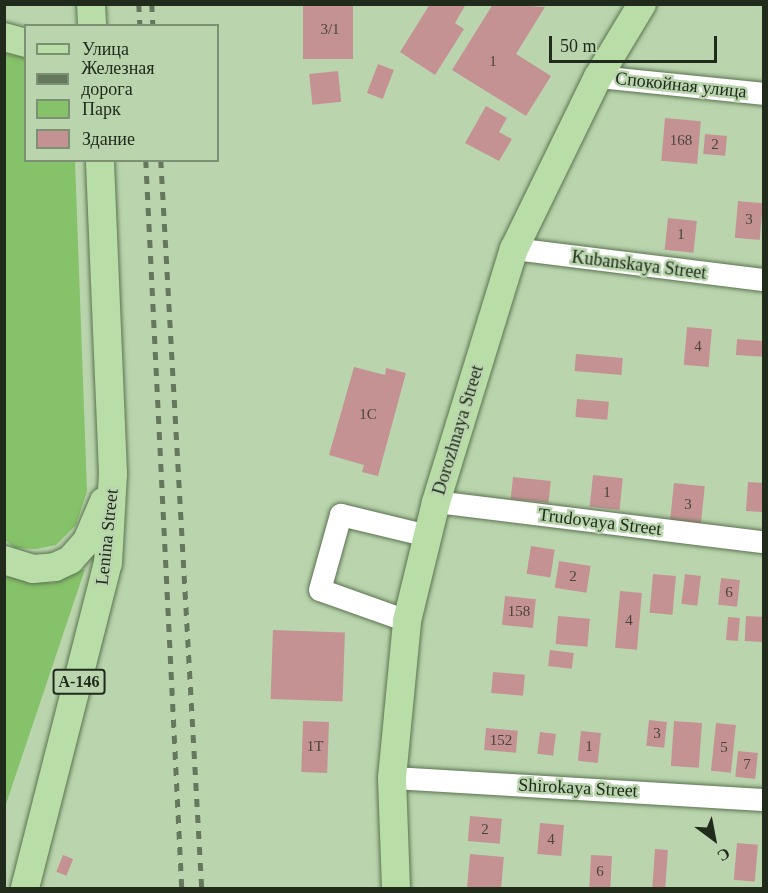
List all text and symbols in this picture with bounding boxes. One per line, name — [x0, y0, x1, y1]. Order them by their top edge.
house number: 3/1 — [320, 21, 340, 39]
legend — [24, 24, 219, 162]
scale bar — [552, 24, 720, 62]
text: 50 m — [560, 36, 597, 56]
text: Улица — [82, 39, 129, 59]
house number: 1 — [489, 53, 497, 71]
text: Железная дорога — [81, 58, 155, 99]
street label: Спокойная улица — [614, 67, 748, 103]
text: Парк — [82, 99, 121, 119]
text: Здание — [82, 129, 135, 149]
house number: 168 — [670, 132, 692, 150]
house number: 2 — [711, 136, 719, 154]
house number: 3 — [745, 211, 753, 229]
house number: 1 — [677, 226, 685, 244]
street label: Kubanskaya Street — [570, 246, 708, 284]
house number: 4 — [694, 338, 702, 356]
street label: Dorozhnaya Street — [428, 363, 488, 497]
house number: 1С — [359, 406, 377, 424]
house number: 1 — [603, 484, 611, 502]
street label: Lenina Street — [91, 488, 123, 586]
house number: 3 — [684, 496, 692, 514]
street label: Trudovaya Street — [537, 504, 663, 540]
house number: 2 — [569, 568, 577, 586]
house number: 6 — [725, 584, 733, 602]
house number: 158 — [508, 603, 530, 621]
house number: 4 — [625, 612, 633, 630]
road number: А-146 — [52, 669, 106, 695]
house number: 3 — [653, 725, 661, 743]
house number: 152 — [490, 732, 512, 750]
house number: 1Т — [307, 738, 323, 756]
house number: 1 — [585, 738, 593, 756]
house number: 5 — [720, 739, 728, 757]
house number: 7 — [743, 756, 751, 774]
street label: Shirokaya Street — [518, 774, 638, 802]
north arrow — [684, 809, 744, 869]
house number: 2 — [481, 821, 489, 839]
house number: 4 — [547, 831, 555, 849]
text: С — [714, 844, 733, 865]
house number: 6 — [596, 863, 604, 881]

